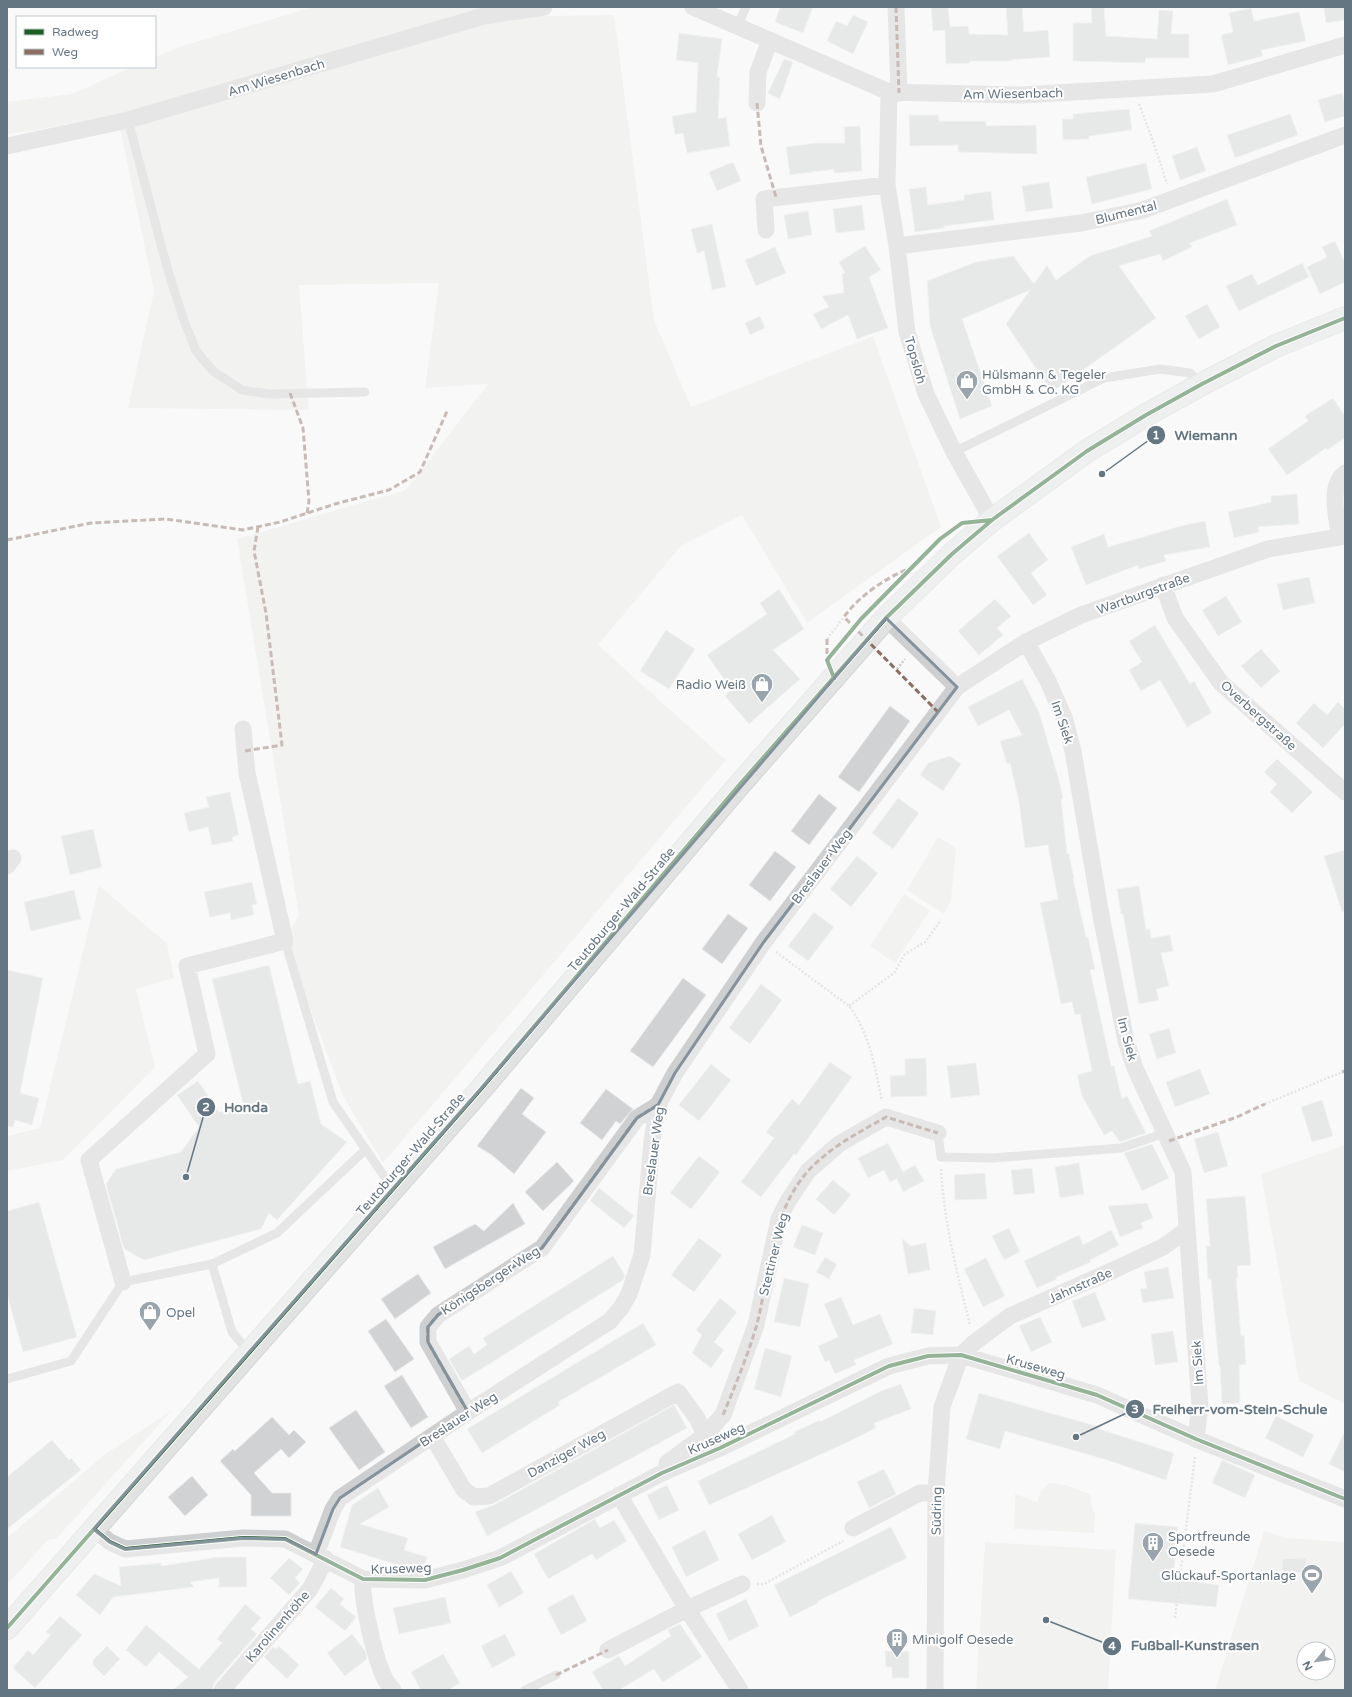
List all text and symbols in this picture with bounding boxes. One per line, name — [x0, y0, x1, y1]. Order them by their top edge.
legend — [16, 16, 156, 68]
text: Radweg — [52, 25, 99, 39]
text: Weg — [52, 45, 78, 59]
street label: Am Wiesenbach — [226, 56, 327, 100]
street label: Am Wiesenbach — [963, 85, 1063, 103]
street label: Blumental — [1094, 198, 1159, 228]
street label: Topsloh — [901, 335, 929, 386]
place label: Hülsmann & Tegeler GmbH & Co. KG — [982, 367, 1106, 398]
shop icon: Hülsmann & Tegeler GmbH & Co. KG — [954, 368, 980, 401]
callout: Wiemann — [1146, 422, 1245, 448]
text: Wiemann — [1174, 427, 1238, 444]
text: 1 — [1152, 428, 1160, 442]
street label: Wartburgstraße — [1095, 570, 1192, 618]
shop icon: Radio Weiß — [749, 671, 775, 704]
place label: Radio Weiß — [676, 677, 746, 693]
street label: Overbergstraße — [1217, 677, 1300, 754]
street label: Im Siek — [1047, 699, 1077, 746]
street label: Breslauer Weg — [788, 826, 855, 907]
street label: Teutoburger-Wald-Straße — [565, 844, 679, 975]
street label: Im Siek — [1114, 1016, 1141, 1063]
street label: Teutoburger-Wald-Straße — [353, 1090, 469, 1219]
callout: Honda — [196, 1094, 276, 1120]
text: Honda — [224, 1099, 268, 1116]
text: 2 — [202, 1100, 210, 1114]
street label: Breslauer Weg — [640, 1106, 668, 1197]
street label: Stettiner Weg — [756, 1211, 792, 1297]
street label: Königsberger Weg — [438, 1243, 543, 1319]
street label: Jahnstraße — [1046, 1265, 1115, 1307]
shop icon: Opel — [137, 1299, 163, 1332]
place label: Opel — [166, 1305, 195, 1321]
street label: Im Siek — [1188, 1340, 1208, 1386]
street label: Kruseweg — [1004, 1351, 1067, 1383]
street label: Breslauer Weg — [417, 1389, 500, 1451]
callout: Freiherr-vom-Stein-Schule — [1125, 1396, 1336, 1422]
text: Freiherr-vom-Stein-Schule — [1152, 1401, 1328, 1418]
text: 3 — [1131, 1402, 1139, 1416]
street label: Kruseweg — [685, 1419, 747, 1459]
street label: Danziger Weg — [525, 1426, 608, 1482]
street label: Südring — [929, 1487, 945, 1535]
place label: Sportfreunde Oesede — [1168, 1529, 1250, 1560]
building icon: Sportfreunde Oesede — [1140, 1530, 1166, 1563]
street label: Kruseweg — [370, 1560, 432, 1578]
sports icon: Glückauf-Sportanlage — [1299, 1562, 1325, 1595]
place label: Glückauf-Sportanlage — [1161, 1568, 1296, 1584]
street label: Karolinenhöhe — [242, 1588, 313, 1666]
building icon: Minigolf Oesede — [884, 1626, 910, 1659]
place label: Minigolf Oesede — [912, 1632, 1013, 1648]
callout: Fußball-Kunstrasen — [1102, 1633, 1267, 1659]
text: Fußball-Kunstrasen — [1131, 1637, 1259, 1654]
text: 4 — [1108, 1639, 1116, 1653]
north arrow — [1296, 1641, 1336, 1681]
text: N — [1300, 1659, 1316, 1673]

